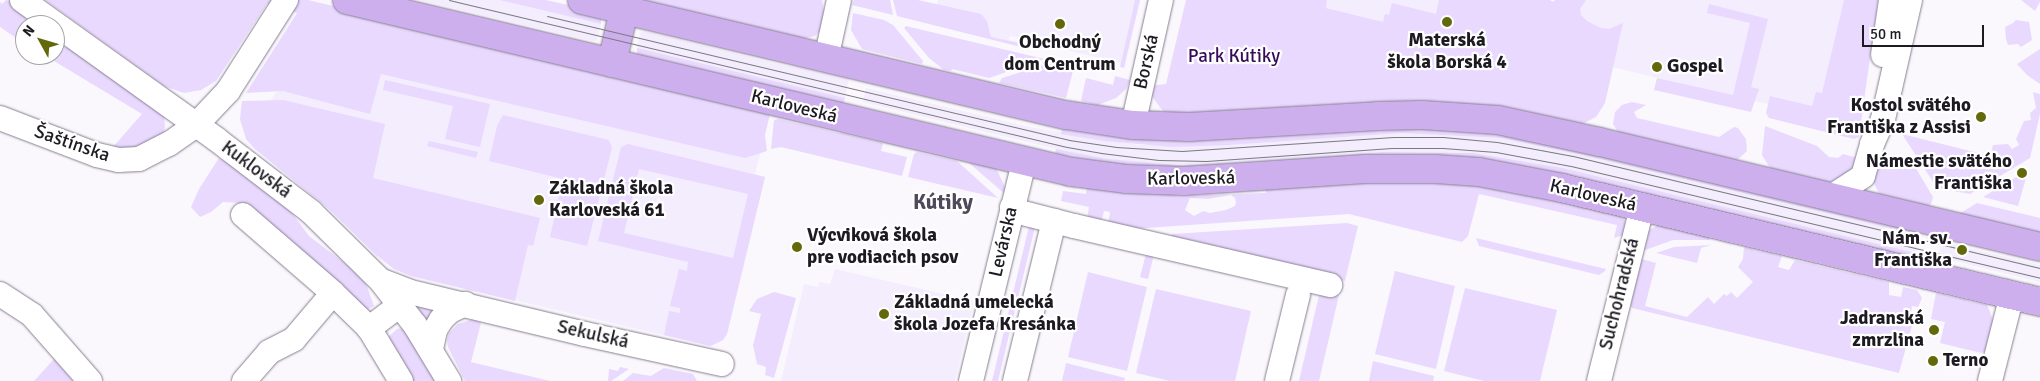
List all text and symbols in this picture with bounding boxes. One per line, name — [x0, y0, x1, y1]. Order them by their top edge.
north arrow — [15, 15, 65, 65]
scale bar — [1865, 15, 1988, 47]
marker: Materská škola Borská 4 — [1441, 16, 1453, 28]
marker: Obchodný dom Centrum — [1054, 18, 1066, 30]
text: N — [19, 22, 38, 40]
text: 50 m — [1870, 25, 1901, 43]
place label: Materská škola Borská 4 — [1387, 30, 1507, 74]
place label: Obchodný dom Centrum — [1004, 32, 1116, 76]
street label: Borská — [1130, 32, 1164, 92]
park label: Park Kútiky — [1188, 46, 1280, 68]
place label: Gospel — [1667, 56, 1723, 78]
marker: Gospel — [1651, 61, 1663, 73]
street label: Karloveská — [748, 85, 840, 129]
place label: Kostol svätého Františka z Assisi — [1827, 95, 1971, 139]
marker: Kostol svätého Františka z Assisi — [1975, 111, 1987, 123]
street label: Šaštínska — [31, 120, 113, 168]
street label: Kuklovská — [216, 136, 296, 204]
place label: Námestie svätého Františka — [1866, 151, 2012, 195]
street label: Karloveská — [1147, 167, 1235, 191]
marker: Námestie svätého Františka — [2016, 167, 2028, 179]
street label: Karloveská — [1547, 175, 1639, 217]
place label: Základná škola Karloveská 61 — [549, 178, 673, 222]
district label: Kútiky — [913, 189, 973, 215]
marker: Základná škola Karloveská 61 — [533, 194, 545, 206]
street label: Levárska — [985, 205, 1023, 279]
place label: Výcviková škola pre vodiacich psov — [807, 225, 958, 269]
place label: Nám. sv. Františka — [1874, 228, 1952, 272]
street label: Suchohradská — [1595, 236, 1645, 352]
marker: Výcviková škola pre vodiacich psov — [791, 241, 803, 253]
marker: Nám. sv. Františka — [1956, 244, 1968, 256]
place label: Základná umelecká škola Jozefa Kresánka — [894, 292, 1076, 336]
marker: Základná umelecká škola Jozefa Kresánka — [878, 308, 890, 320]
place label: Jadranská zmrzlina — [1840, 308, 1924, 352]
street label: Sekulská — [555, 316, 631, 354]
marker: Jadranská zmrzlina — [1928, 324, 1940, 336]
place label: Terno — [1943, 350, 1988, 372]
marker: Terno — [1927, 355, 1939, 367]

